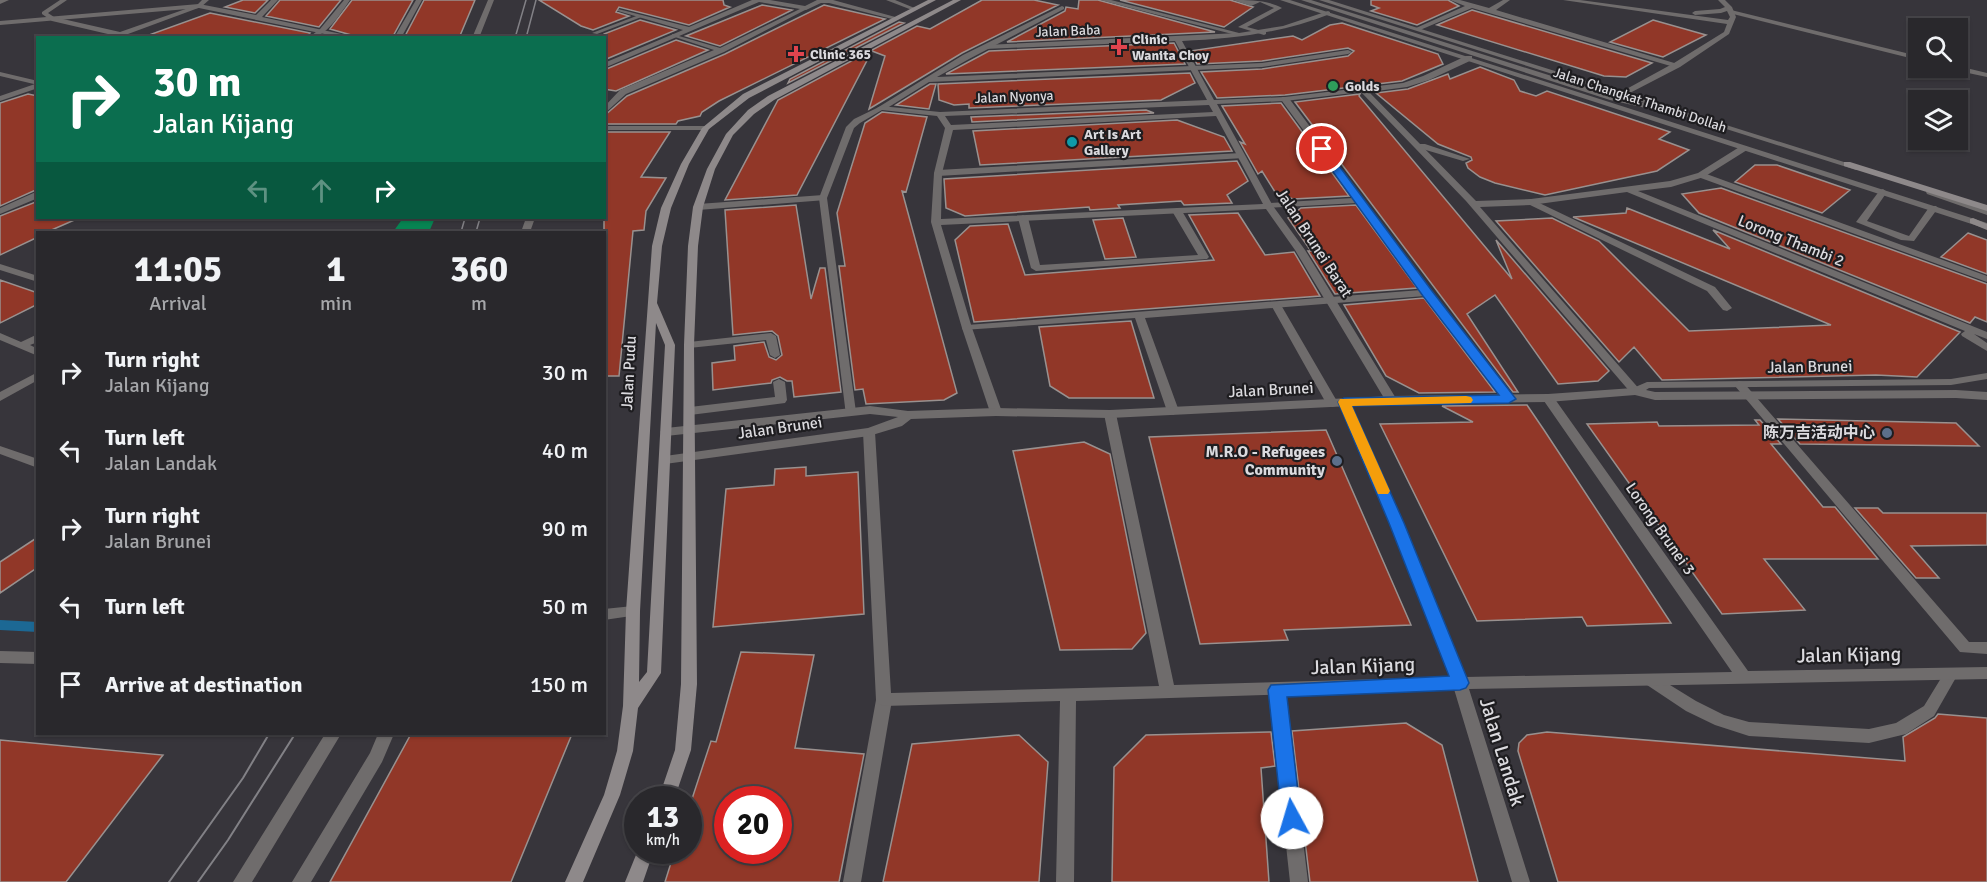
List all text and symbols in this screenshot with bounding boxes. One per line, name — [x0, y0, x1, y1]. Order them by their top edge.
map controls — [1908, 18, 1968, 150]
button: search — [1908, 18, 1968, 78]
street label: Jalan Baba — [1035, 21, 1101, 41]
place label: Clinic Wanita Choy — [1132, 31, 1209, 64]
marker: Clinic Wanita Choy — [1110, 38, 1128, 56]
marker: Clinic 365 — [787, 45, 805, 63]
place label: Clinic 365 — [810, 46, 871, 63]
text: 30 m — [153, 57, 242, 108]
icon: right — [54, 60, 132, 138]
street label: Jalan Changkat Thambi Dollah — [1551, 64, 1729, 136]
place label: Golds — [1345, 78, 1380, 95]
marker: Golds — [1326, 79, 1340, 93]
street label: Jalan Nyonya — [974, 87, 1054, 107]
button: layers — [1908, 90, 1968, 150]
text: Jalan Kijang — [153, 108, 294, 141]
pin — [1296, 123, 1347, 174]
place label: Art Is Art Gallery — [1084, 126, 1142, 159]
icon: arrive — [1305, 132, 1338, 165]
marker: Art Is Art Gallery — [1065, 135, 1079, 149]
icon: left — [242, 174, 275, 207]
icon: ahead — [305, 174, 338, 207]
icon: right — [368, 174, 401, 207]
street label: Jalan Brunei Barat — [1271, 185, 1357, 302]
street label: Lorong Thambi 2 — [1735, 211, 1847, 271]
text: 11:05 — [134, 247, 222, 292]
text: 1 — [326, 247, 346, 292]
text: 360 — [450, 247, 508, 292]
text: Arrival — [149, 291, 207, 316]
text: min — [320, 291, 352, 316]
text: m — [471, 291, 487, 316]
street label: Jalan Pudu — [617, 335, 641, 411]
text: Turn right — [105, 346, 200, 373]
icon: right — [54, 356, 87, 389]
street label: Jalan Brunei — [1767, 356, 1853, 378]
text: 30 m — [542, 359, 588, 386]
text: Jalan Kijang — [105, 373, 209, 398]
street label: Jalan Brunei — [1228, 378, 1314, 402]
street label: Jalan Brunei — [736, 412, 824, 444]
place label: 陈万吉活动中心 — [1763, 423, 1875, 443]
text: Turn left — [105, 424, 185, 451]
marker: 陈万吉活动中心 — [1880, 426, 1894, 440]
icon: left — [54, 434, 87, 467]
text: 40 m — [542, 437, 588, 464]
place label: M.R.O - Refugees Community — [1206, 442, 1325, 480]
text: Jalan Landak — [105, 451, 217, 476]
marker: M.R.O - Refugees Community — [1330, 454, 1344, 468]
street label: Lorong Brunei 3 — [1621, 479, 1699, 579]
text: Turn right — [105, 502, 200, 529]
icon: right — [54, 512, 87, 545]
text: 90 m — [542, 515, 588, 542]
text: Jalan Brunei — [105, 529, 211, 554]
icon: left — [54, 590, 87, 623]
text: Turn left — [105, 593, 185, 620]
text: 50 m — [542, 593, 588, 620]
street label: Jalan Kijang — [1797, 642, 1901, 668]
street label: Jalan Kijang — [1310, 652, 1416, 680]
icon: arrive — [54, 668, 87, 701]
text: Arrive at destination — [105, 671, 302, 698]
text: 150 m — [530, 671, 588, 698]
street label: Jalan Landak — [1474, 695, 1530, 809]
speed limit sign: 20 — [714, 786, 792, 864]
position arrow — [1260, 786, 1324, 850]
text: 13 — [647, 799, 679, 836]
text: km/h — [646, 831, 680, 849]

